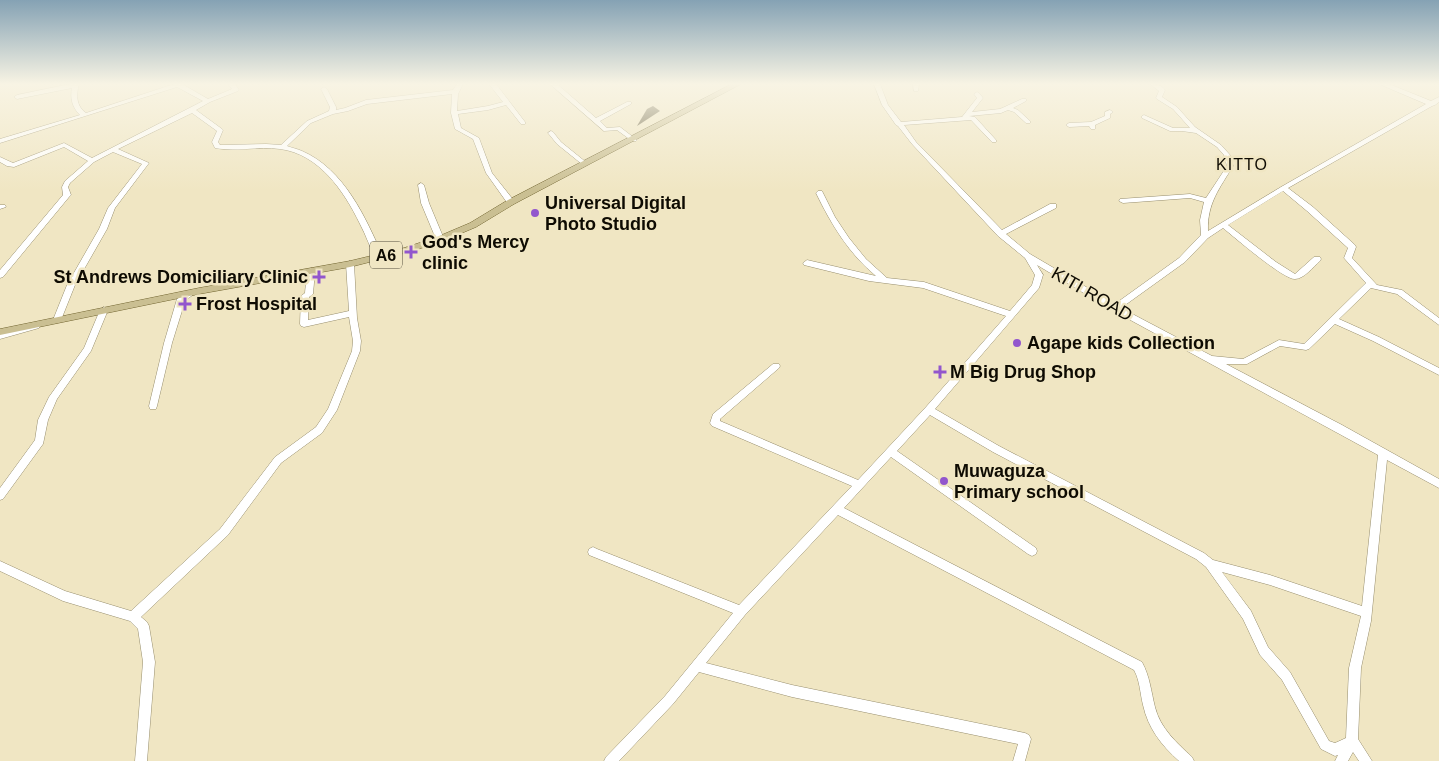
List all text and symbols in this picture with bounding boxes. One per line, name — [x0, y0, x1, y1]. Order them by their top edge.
district label: KITTO — [1216, 156, 1268, 173]
place label: Universal Digital Photo Studio — [545, 193, 686, 234]
marker: Universal Digital Photo Studio — [529, 207, 541, 219]
place label: God's Mercy clinic — [422, 232, 529, 273]
road number: A6 — [370, 242, 402, 268]
marker: God's Mercy clinic — [404, 245, 418, 259]
street label: KITI ROAD — [1048, 263, 1136, 325]
place label: St Andrews Domiciliary Clinic — [54, 267, 308, 287]
marker: St Andrews Domiciliary Clinic — [312, 270, 326, 284]
place label: Frost Hospital — [196, 294, 317, 314]
marker: Frost Hospital — [178, 297, 192, 311]
place label: Agape kids Collection — [1027, 333, 1215, 353]
marker: Agape kids Collection — [1011, 337, 1023, 349]
place label: M Big Drug Shop — [950, 362, 1096, 382]
marker: M Big Drug Shop — [934, 366, 946, 378]
place label: Muwaguza Primary school — [954, 461, 1084, 502]
marker: Muwaguza Primary school — [938, 475, 950, 487]

